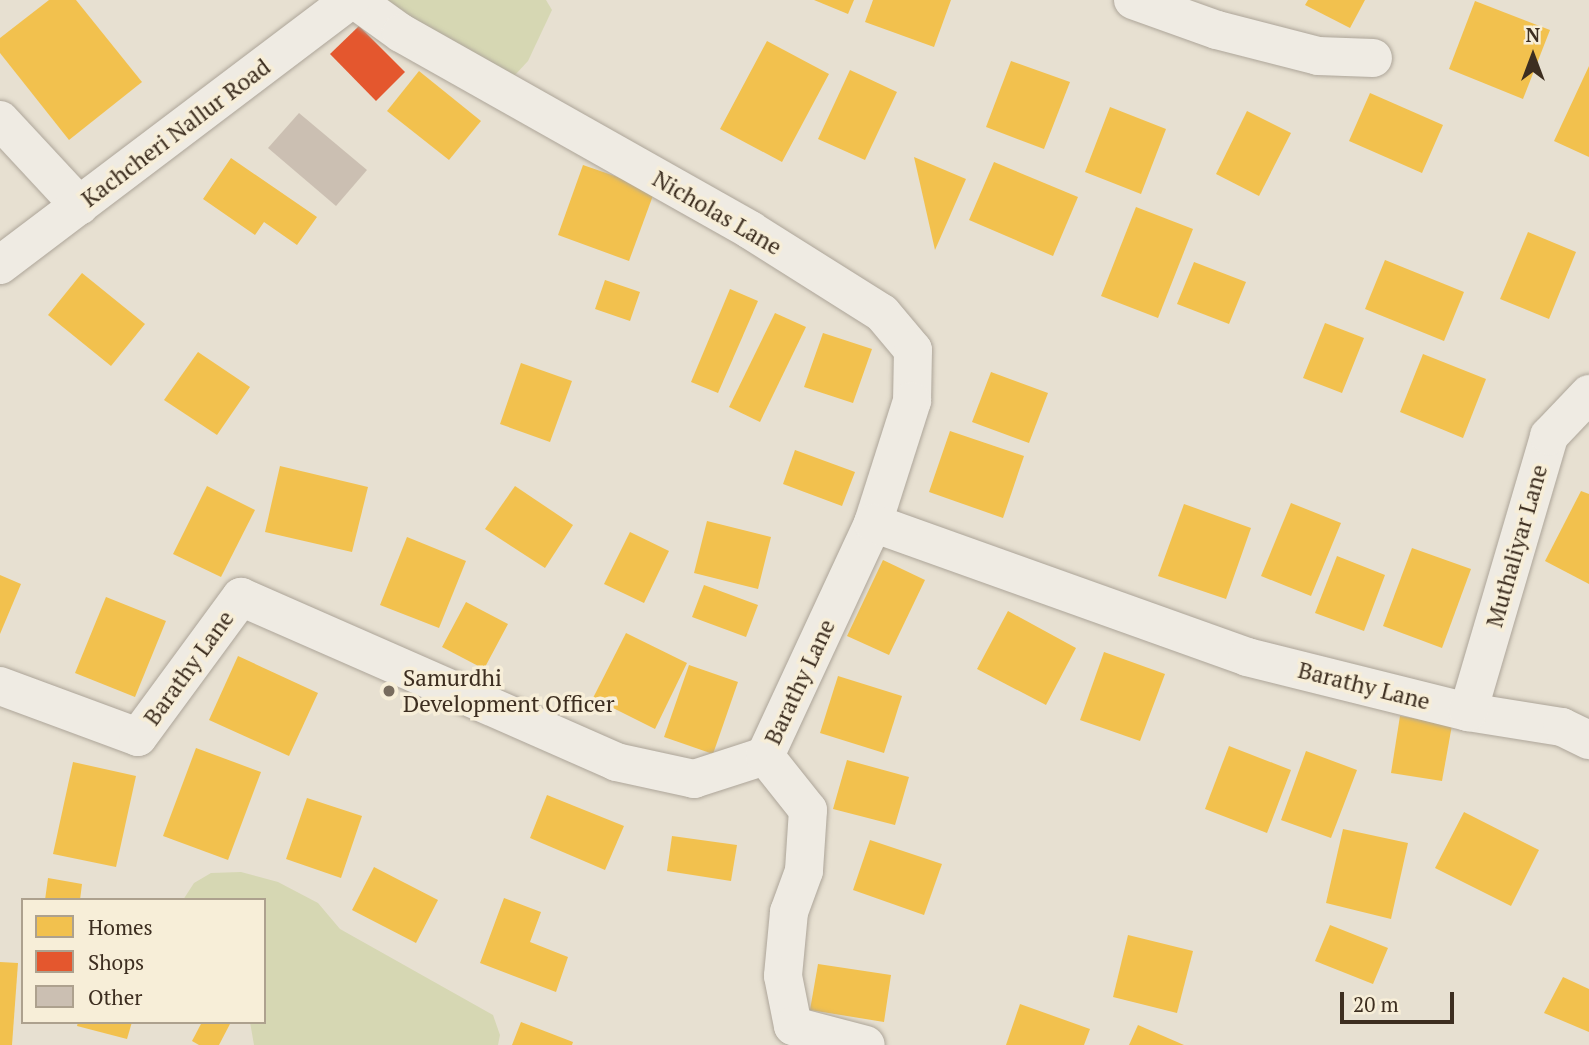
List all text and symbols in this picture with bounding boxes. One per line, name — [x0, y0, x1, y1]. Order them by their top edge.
north arrow — [1498, 21, 1568, 91]
text: N — [1526, 22, 1540, 47]
street label: Kachcheri Nallur Road — [76, 53, 276, 213]
street label: Nicholas Lane — [648, 165, 786, 261]
street label: Muthaliyar Lane — [1481, 462, 1553, 630]
street label: Barathy Lane — [138, 605, 240, 731]
street label: Barathy Lane — [759, 615, 841, 749]
street label: Barathy Lane — [1295, 656, 1433, 716]
place label: Samurdhi Development Officer — [403, 664, 615, 718]
marker: Samurdhi Development Officer — [381, 683, 397, 699]
legend — [21, 898, 266, 1024]
text: Homes — [88, 913, 153, 941]
text: Shops — [88, 948, 144, 976]
scale bar — [1344, 978, 1458, 1022]
text: Other — [88, 983, 142, 1011]
text: 20 m — [1353, 990, 1399, 1018]

